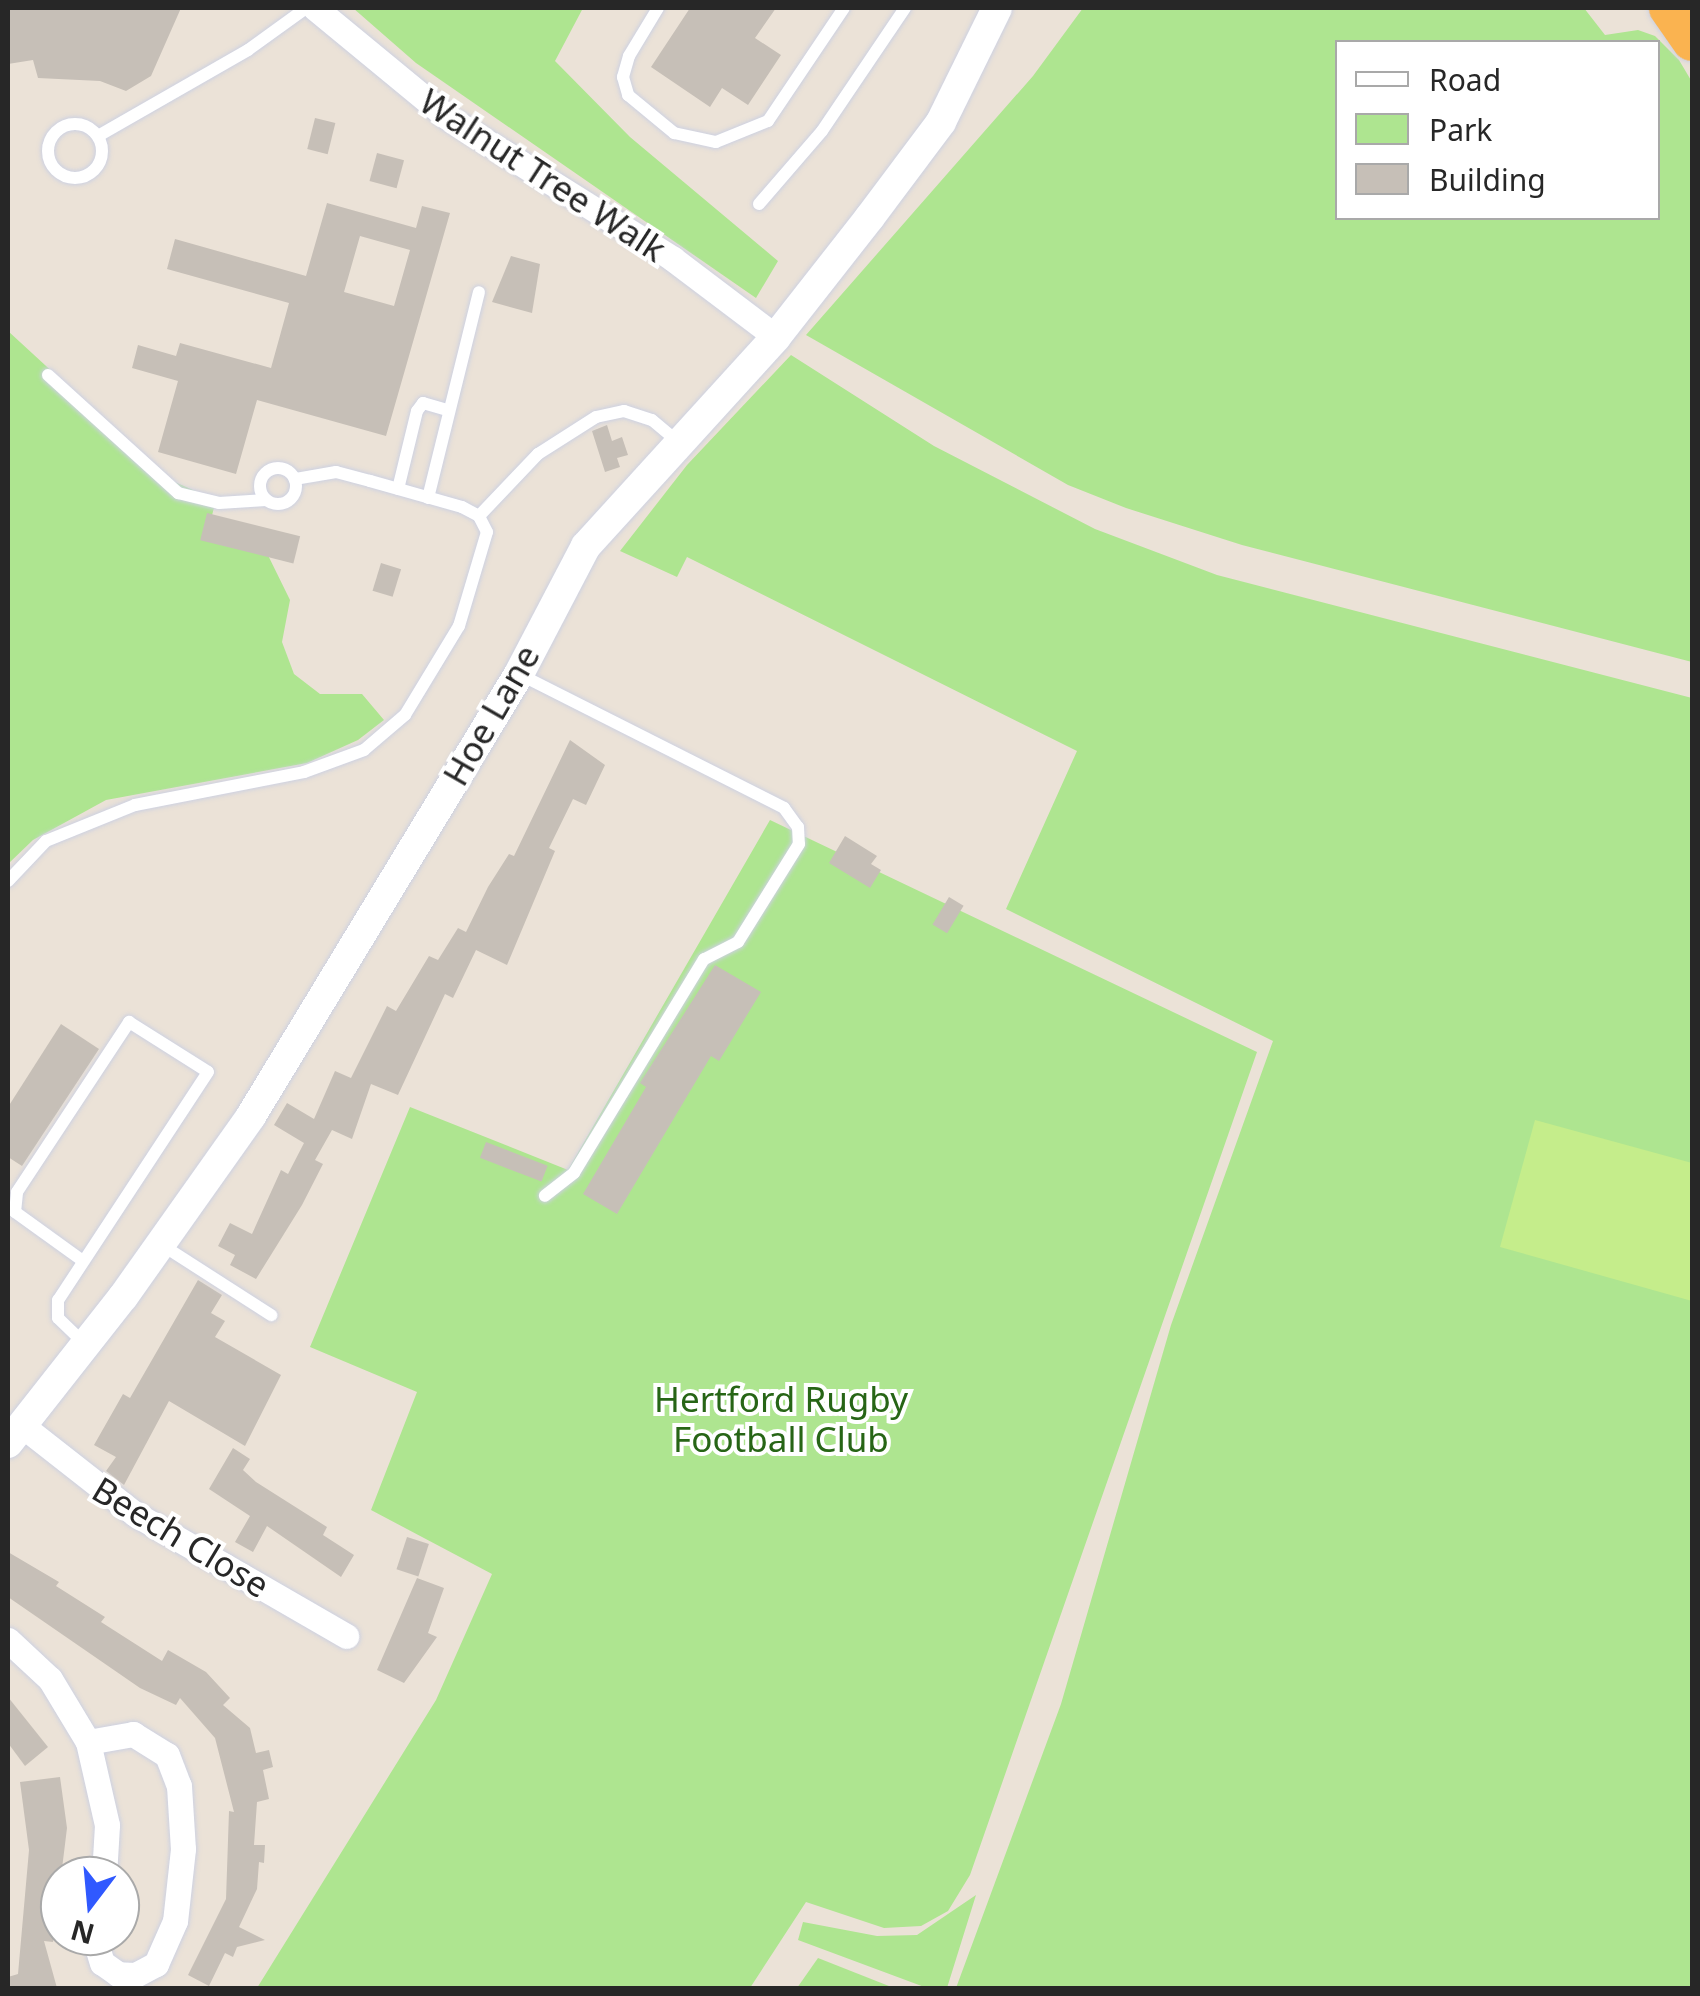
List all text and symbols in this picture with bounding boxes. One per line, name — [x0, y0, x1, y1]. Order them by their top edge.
legend — [1335, 40, 1660, 220]
text: Road — [1429, 59, 1501, 100]
street label: Walnut Tree Walk — [412, 80, 674, 270]
text: Park — [1429, 109, 1492, 150]
text: Building — [1429, 159, 1546, 200]
street label: Hoe Lane — [434, 637, 548, 793]
park label: Hertford Rugby Football Club — [654, 1378, 908, 1460]
street label: Beech Close — [85, 1468, 277, 1606]
north arrow — [40, 1856, 140, 1956]
text: N — [66, 1912, 98, 1954]

